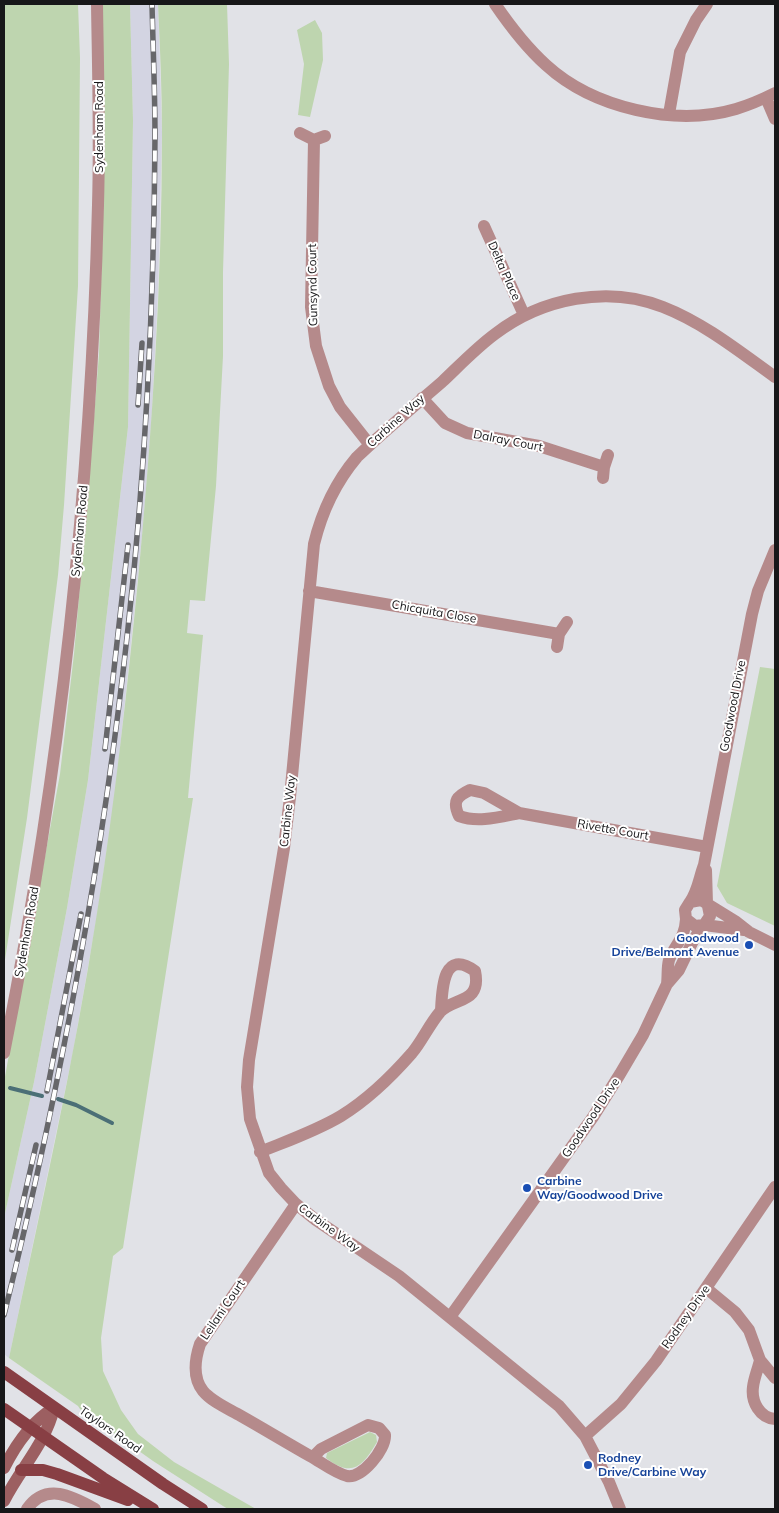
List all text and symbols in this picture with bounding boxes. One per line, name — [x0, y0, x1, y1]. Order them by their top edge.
street label: Sydenham Road — [92, 81, 106, 173]
street label: Delta Place — [485, 239, 523, 303]
street label: Gunsynd Court — [305, 244, 321, 326]
street label: Carbine Way — [364, 391, 428, 451]
street label: Dalray Court — [472, 427, 544, 455]
street label: Sydenham Road — [69, 485, 91, 577]
street label: Chicquita Close — [390, 597, 478, 627]
street label: Goodwood Drive — [717, 659, 749, 753]
street label: Carbine Way — [277, 774, 299, 848]
street label: Rivette Court — [576, 817, 650, 843]
street label: Sydenham Road — [12, 886, 42, 978]
place label: Goodwood Drive/Belmont Avenue — [612, 931, 739, 959]
marker: Goodwood Drive/Belmont Avenue — [743, 939, 755, 951]
street label: Goodwood Drive — [559, 1075, 623, 1161]
place label: Carbine Way/Goodwood Drive — [537, 1174, 663, 1202]
marker: Carbine Way/Goodwood Drive — [521, 1182, 533, 1194]
street label: Carbine Way — [295, 1201, 363, 1255]
street label: Leilani Court — [198, 1277, 248, 1343]
street label: Rodney Drive — [659, 1282, 713, 1352]
street label: Taylors Road — [76, 1403, 144, 1457]
place label: Rodney Drive/Carbine Way — [598, 1451, 706, 1479]
marker: Rodney Drive/Carbine Way — [582, 1459, 594, 1471]

